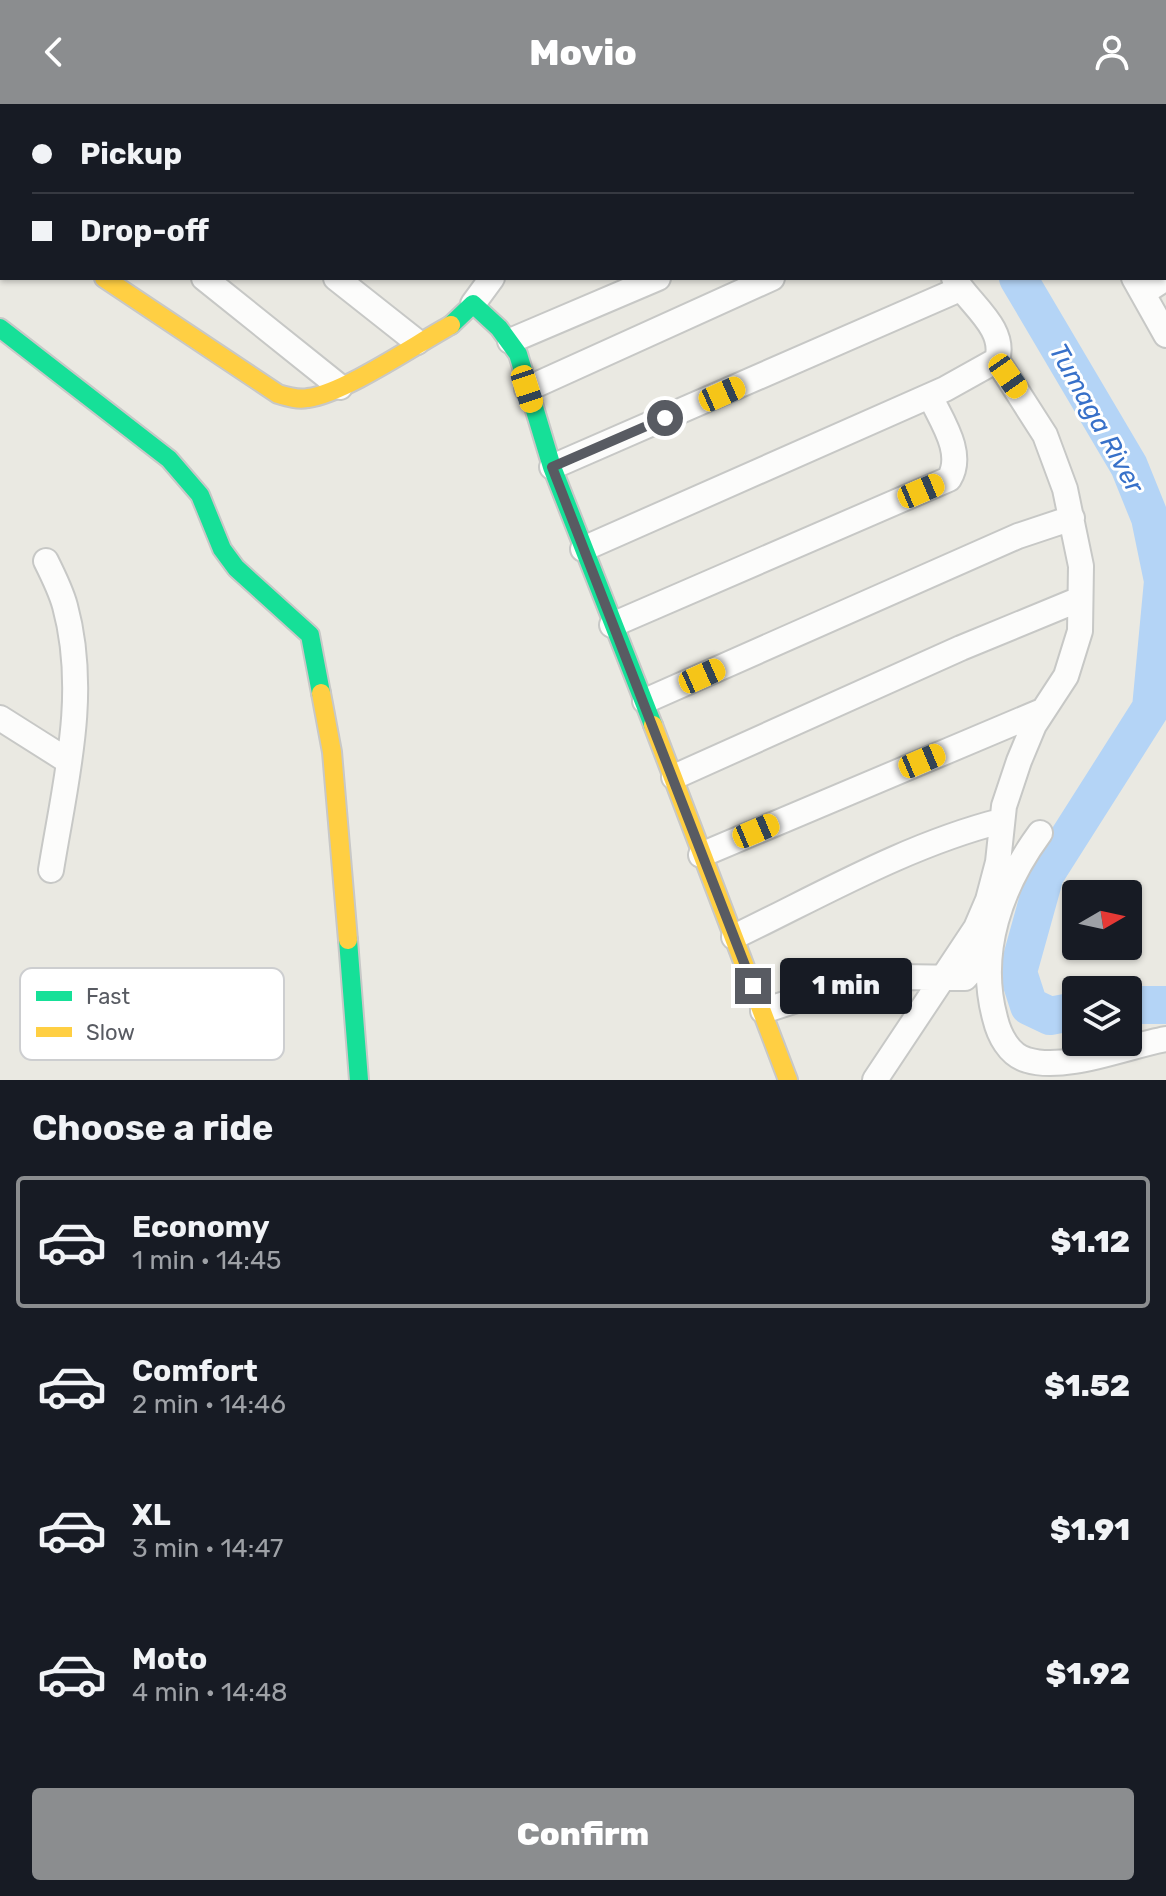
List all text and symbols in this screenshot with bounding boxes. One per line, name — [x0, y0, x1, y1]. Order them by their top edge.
icon: back — [32, 30, 76, 74]
icon: person — [1090, 30, 1134, 74]
text: Movio — [529, 31, 637, 74]
text: Pickup — [80, 136, 182, 172]
text: Drop-off — [80, 213, 209, 249]
water label: Tumaga River — [1043, 338, 1151, 499]
car — [984, 349, 1032, 403]
car — [508, 362, 546, 416]
car — [695, 373, 749, 415]
route start — [647, 400, 683, 436]
car — [894, 471, 948, 511]
car — [675, 655, 729, 697]
car — [895, 741, 949, 781]
car — [729, 811, 783, 851]
north arrow — [1062, 880, 1142, 960]
map controls — [1062, 880, 1142, 1056]
callout: 1 min — [781, 958, 913, 1014]
legend — [20, 968, 284, 1060]
route end — [735, 968, 771, 1004]
text: 1 min — [812, 970, 880, 1001]
button: layers — [1062, 976, 1142, 1056]
text: Fast — [86, 983, 131, 1010]
text: Slow — [86, 1019, 135, 1046]
text: Choose a ride — [32, 1106, 273, 1149]
icon: car — [36, 1206, 108, 1278]
text: Economy — [132, 1209, 270, 1245]
text: $1.12 — [1050, 1224, 1130, 1260]
text: 1 min · 14:45 — [132, 1245, 282, 1276]
icon: car — [36, 1350, 108, 1422]
text: Comfort — [132, 1353, 258, 1389]
text: $1.52 — [1044, 1368, 1130, 1404]
text: 2 min · 14:46 — [132, 1389, 286, 1420]
icon: car — [36, 1494, 108, 1566]
text: XL — [132, 1497, 171, 1533]
text: $1.91 — [1050, 1512, 1130, 1548]
text: 3 min · 14:47 — [132, 1533, 283, 1564]
icon: car — [36, 1638, 108, 1710]
text: Moto — [132, 1641, 207, 1677]
text: $1.92 — [1046, 1656, 1130, 1692]
text: 4 min · 14:48 — [132, 1677, 288, 1708]
button: Confirm — [32, 1788, 1134, 1880]

